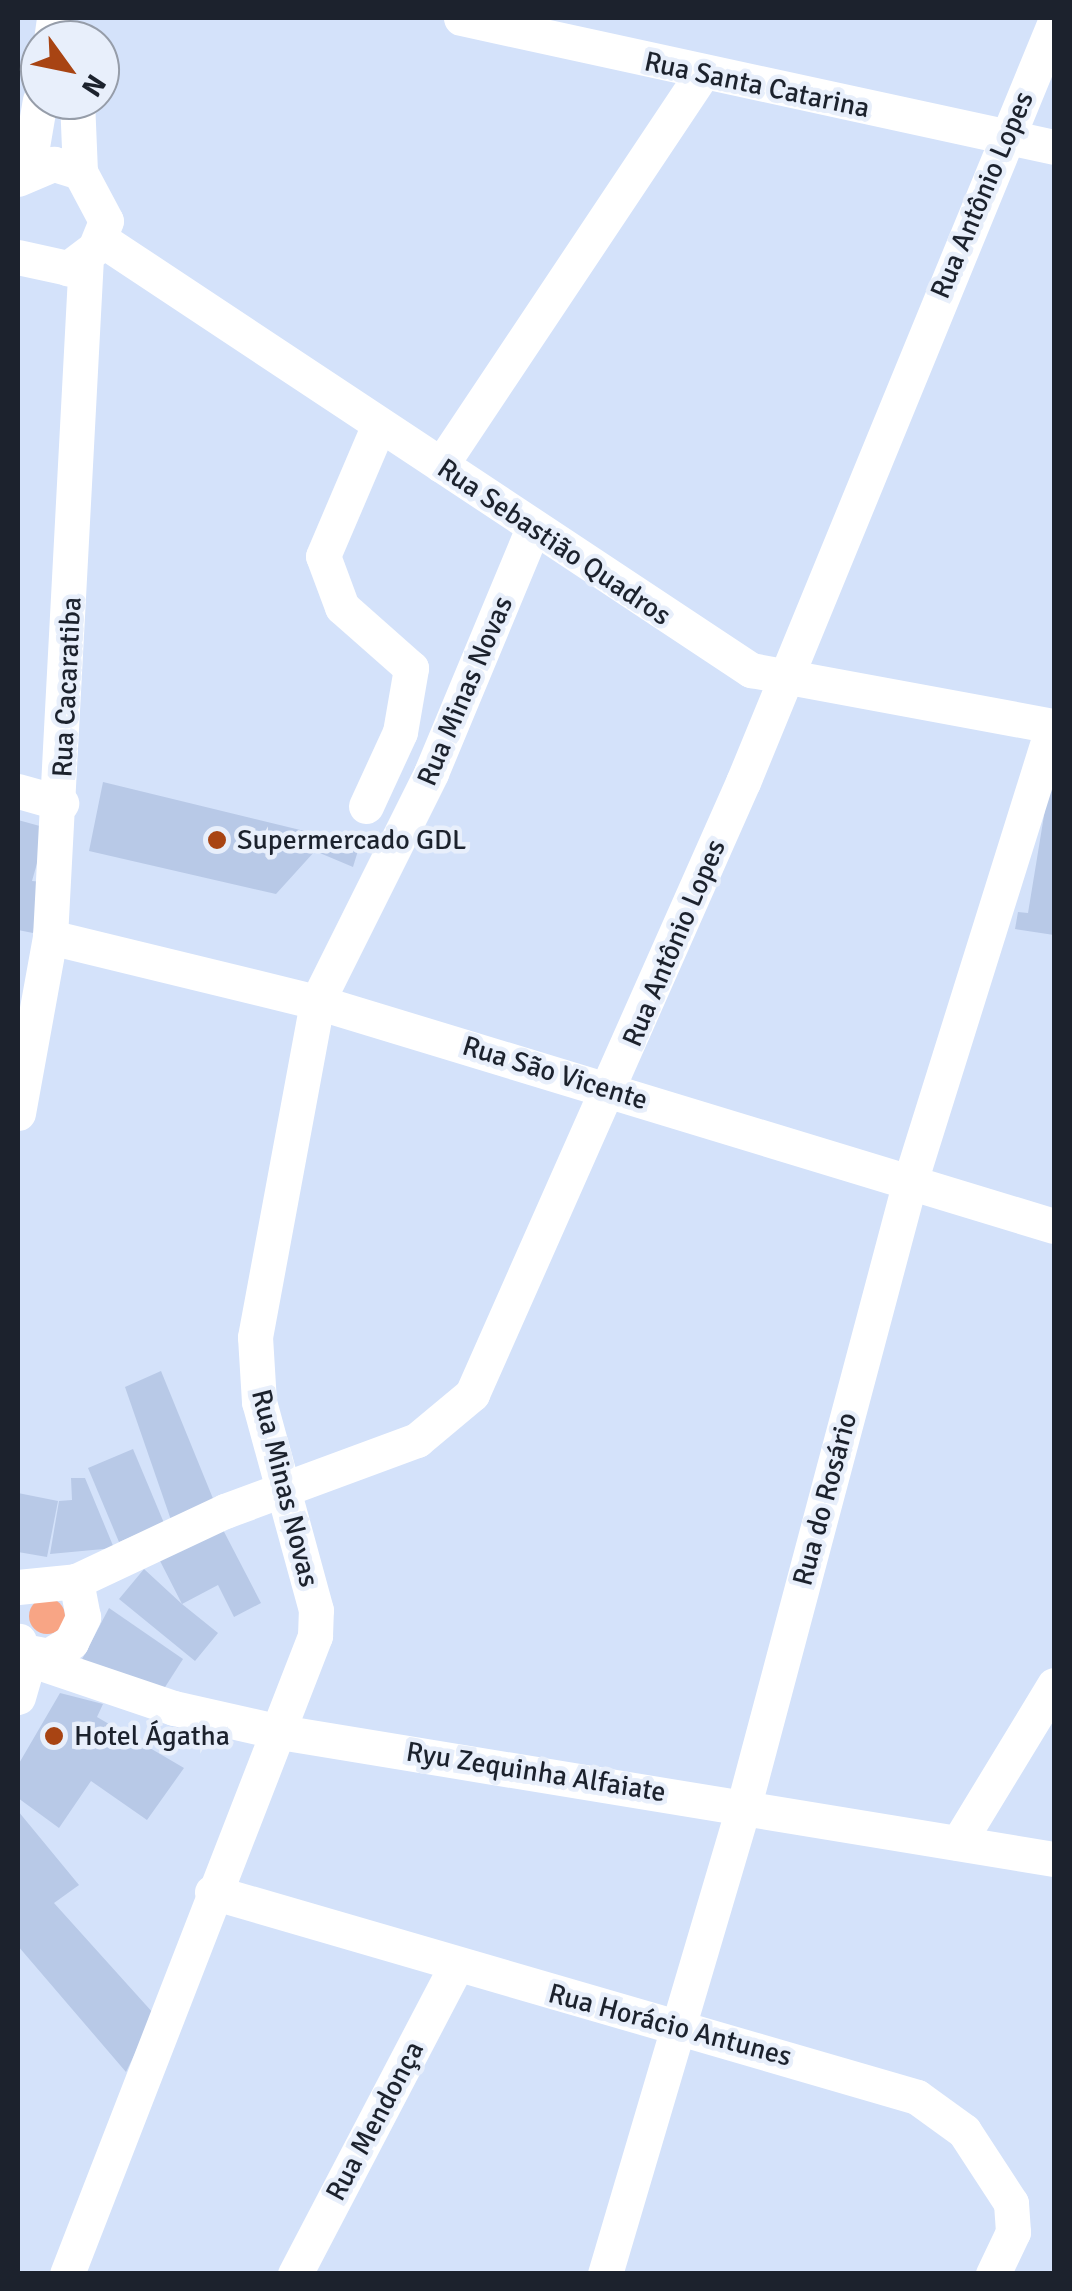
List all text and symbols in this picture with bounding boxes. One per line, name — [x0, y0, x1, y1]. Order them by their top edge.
north arrow — [20, 20, 120, 120]
street label: Rua Santa Catarina — [641, 45, 873, 125]
text: N — [74, 68, 113, 103]
street label: Rua Antônio Lopes — [923, 86, 1041, 304]
street label: Rua Sebastião Quadros — [431, 451, 677, 633]
street label: Rua Minas Novas — [410, 591, 520, 791]
street label: Rua Cacaratiba — [45, 596, 89, 778]
place label: Supermercado GDL — [237, 823, 466, 857]
marker: Supermercado GDL — [206, 829, 228, 851]
street label: Rua Antônio Lopes — [615, 834, 733, 1052]
street label: Rua São Vicente — [458, 1029, 652, 1117]
street label: Rua Minas Novas — [244, 1386, 326, 1590]
street label: Rua do Rosário — [786, 1409, 864, 1589]
place label: Hotel Ágatha — [74, 1719, 230, 1753]
marker: Hotel Ágatha — [43, 1725, 65, 1747]
street label: Ryu Zequinha Alfaiate — [404, 1735, 668, 1809]
street label: Rua Horácio Antunes — [545, 1976, 795, 2074]
street label: Rua Mendonça — [319, 2035, 431, 2207]

